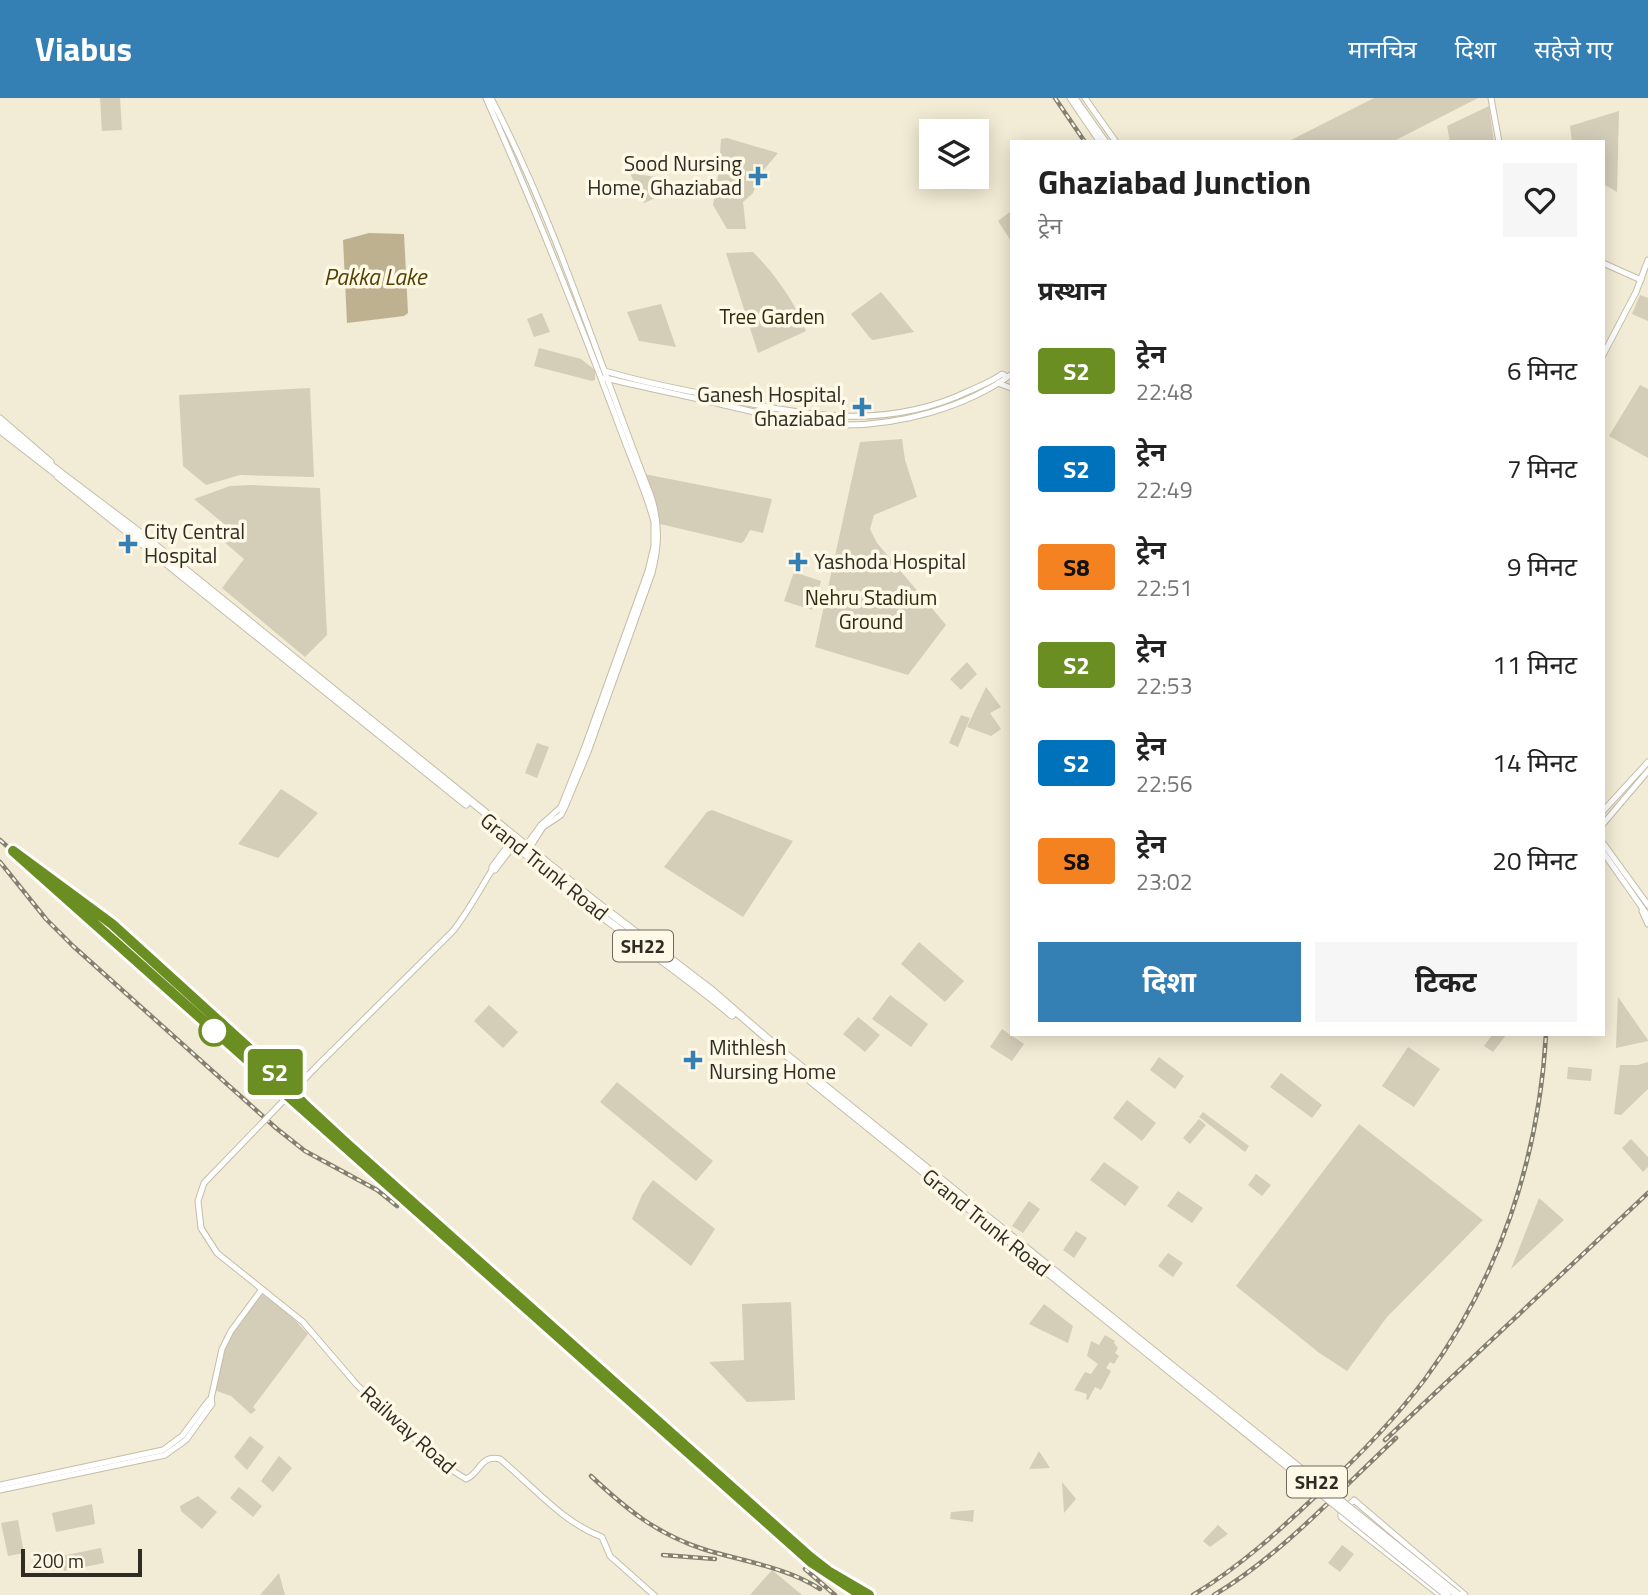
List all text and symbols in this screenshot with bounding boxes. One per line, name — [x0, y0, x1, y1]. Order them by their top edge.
text: Viabus — [35, 24, 132, 74]
text: मानचित्र — [1348, 31, 1417, 67]
text: दिशा — [1455, 31, 1496, 67]
text: सहेजे गए — [1534, 31, 1613, 67]
map controls — [919, 119, 989, 189]
button: layers — [919, 119, 989, 189]
place label: Sood Nursing Home, Ghaziabad — [587, 147, 742, 203]
text: Ghaziabad Junction — [1038, 157, 1311, 207]
button: heart — [1503, 163, 1577, 237]
marker: Sood Nursing Home, Ghaziabad — [748, 166, 768, 186]
text: ट्रेन — [1038, 208, 1062, 243]
water label: Pakka Lake — [324, 259, 428, 294]
text: प्रस्थान — [1038, 271, 1106, 310]
park label: Tree Garden — [719, 300, 825, 332]
text: ट्रेन — [1136, 334, 1166, 373]
text: 6 मिनट — [1507, 351, 1577, 390]
text: S2 — [1063, 353, 1090, 389]
text: 22:48 — [1136, 374, 1193, 409]
place label: Ganesh Hospital, Ghaziabad — [697, 378, 846, 434]
marker: Ganesh Hospital, Ghaziabad — [852, 397, 872, 417]
text: ट्रेन — [1136, 432, 1166, 471]
text: 7 मिनट — [1507, 449, 1577, 488]
text: S2 — [1063, 451, 1090, 487]
text: 22:49 — [1136, 472, 1193, 507]
place label: City Central Hospital — [144, 515, 245, 571]
text: ट्रेन — [1136, 530, 1166, 569]
marker: City Central Hospital — [118, 534, 138, 554]
place label: Yashoda Hospital — [814, 545, 966, 577]
text: 9 मिनट — [1507, 547, 1577, 586]
text: S8 — [1063, 549, 1090, 585]
marker: Yashoda Hospital — [788, 552, 808, 572]
text: 22:51 — [1136, 570, 1193, 605]
park label: Nehru Stadium Ground — [805, 581, 937, 637]
text: ट्रेन — [1136, 628, 1166, 667]
text: 11 मिनट — [1492, 645, 1577, 684]
text: S2 — [1063, 647, 1090, 683]
text: 22:53 — [1136, 668, 1193, 703]
text: ट्रेन — [1136, 726, 1166, 765]
text: 14 मिनट — [1492, 743, 1577, 782]
text: S2 — [1063, 745, 1090, 781]
text: 22:56 — [1136, 766, 1193, 801]
street label: Grand Trunk Road — [474, 804, 616, 928]
text: ट्रेन — [1136, 824, 1166, 863]
text: 20 मिनट — [1492, 841, 1577, 880]
text: S8 — [1063, 843, 1090, 879]
text: 23:02 — [1136, 864, 1193, 899]
road number: SH22 — [613, 930, 673, 961]
button: दिशा — [1038, 942, 1301, 1022]
button: टिकट — [1315, 942, 1577, 1022]
unlabelled marker — [199, 1016, 229, 1046]
place label: Mithlesh Nursing Home — [709, 1031, 836, 1087]
line badge: S2 — [244, 1049, 306, 1095]
marker: Mithlesh Nursing Home — [683, 1050, 703, 1070]
text: S2 — [262, 1054, 288, 1090]
street label: Grand Trunk Road — [916, 1160, 1058, 1284]
street label: Railway Road — [354, 1377, 464, 1481]
road number: SH22 — [1287, 1466, 1347, 1498]
scale bar — [21, 1546, 142, 1578]
text: 200 m — [32, 1546, 84, 1575]

